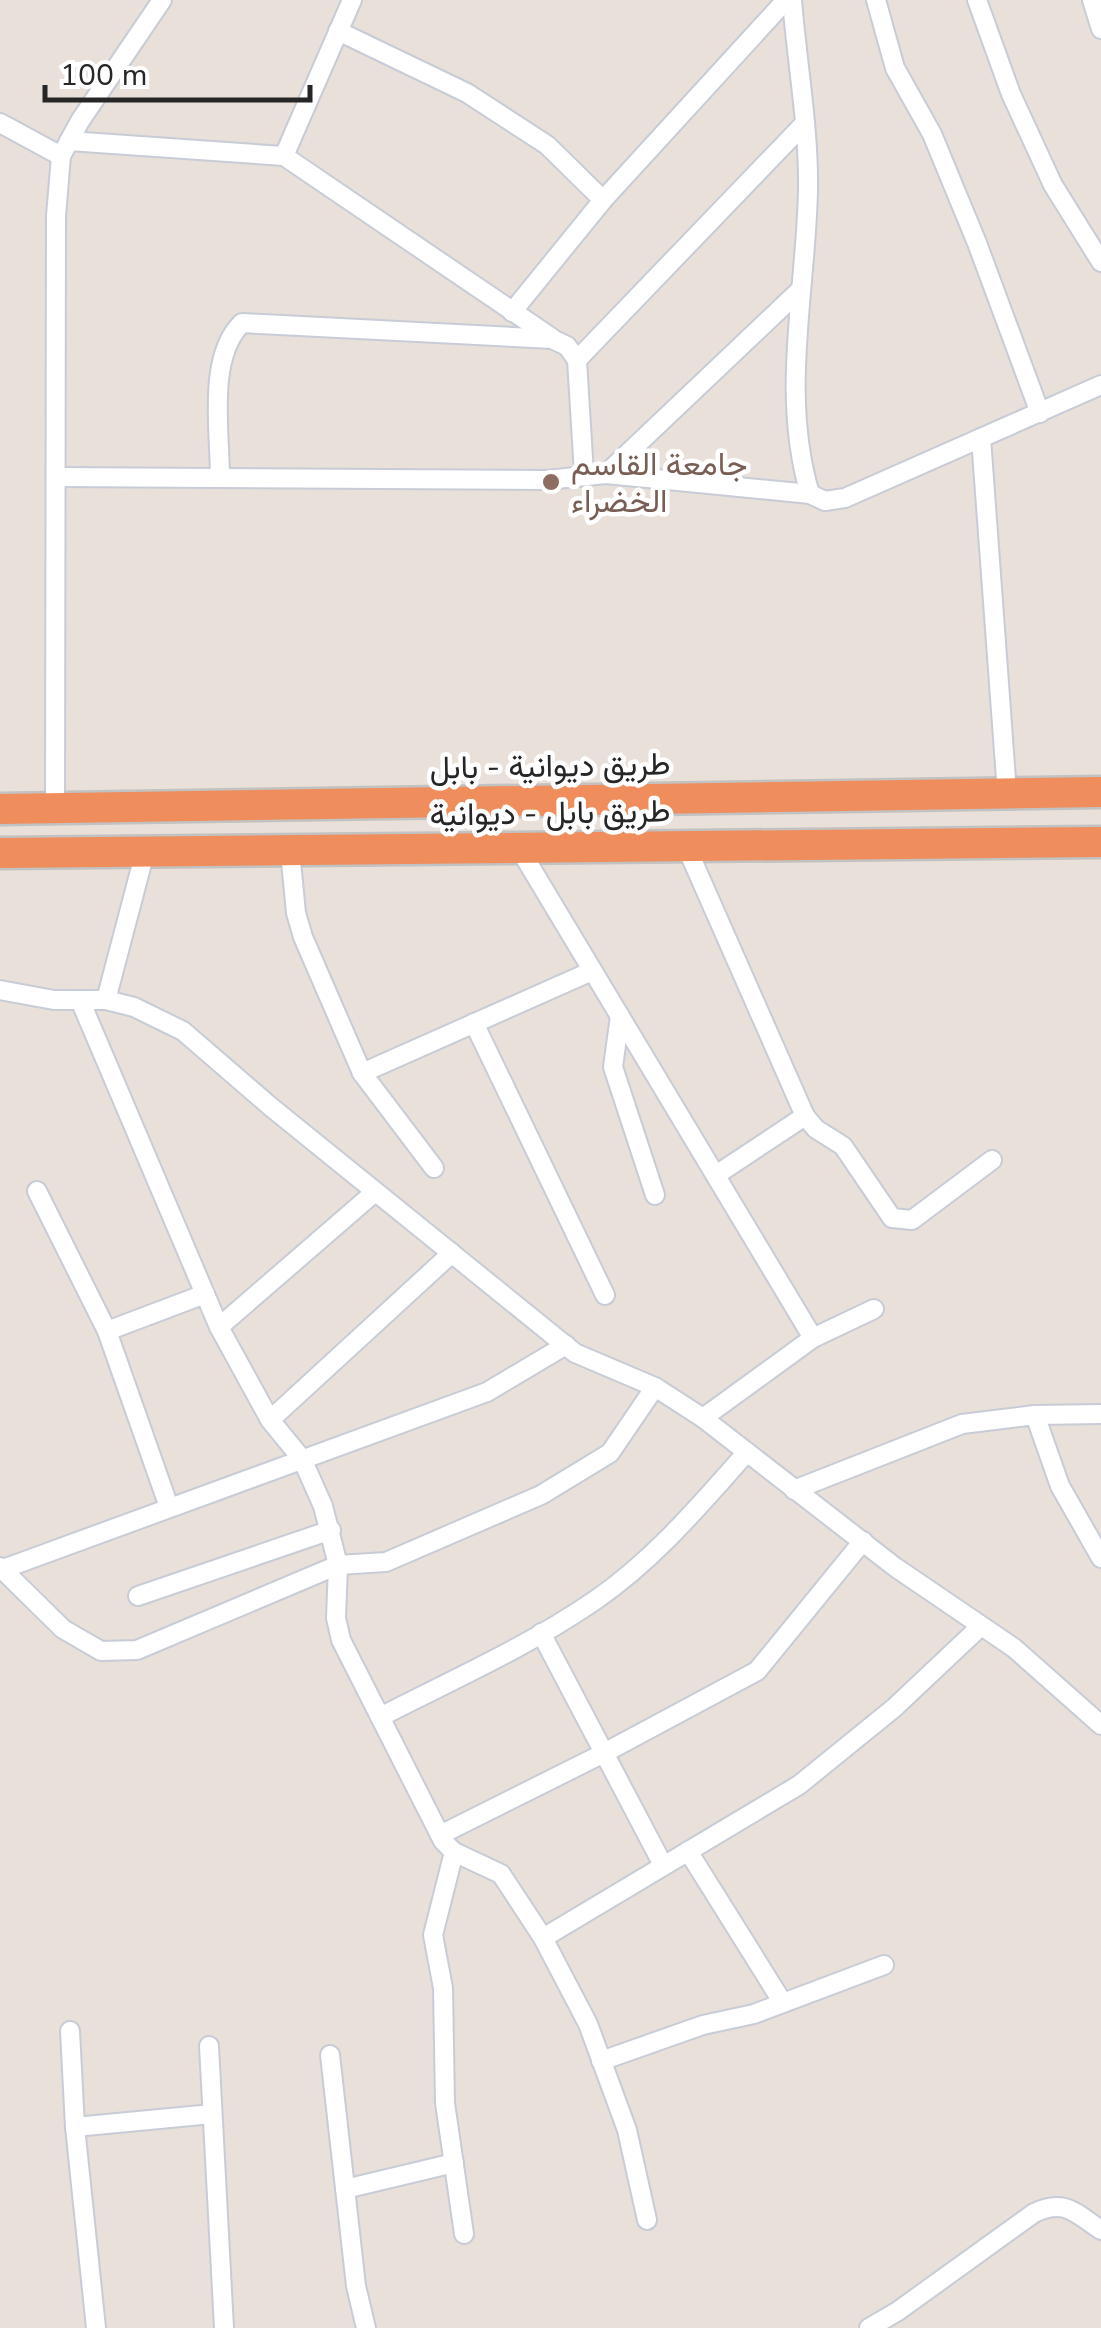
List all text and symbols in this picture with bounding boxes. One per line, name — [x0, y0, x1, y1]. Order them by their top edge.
scale bar — [45, 40, 310, 102]
text: 100 m — [60, 55, 147, 96]
place label: جامعة القاسم الخضراء — [571, 443, 747, 523]
marker: جامعة القاسم الخضراء — [540, 471, 562, 493]
street label: طريق ديوانية - بابل — [429, 742, 671, 790]
street label: طريق بابل - ديوانية — [429, 789, 671, 837]

